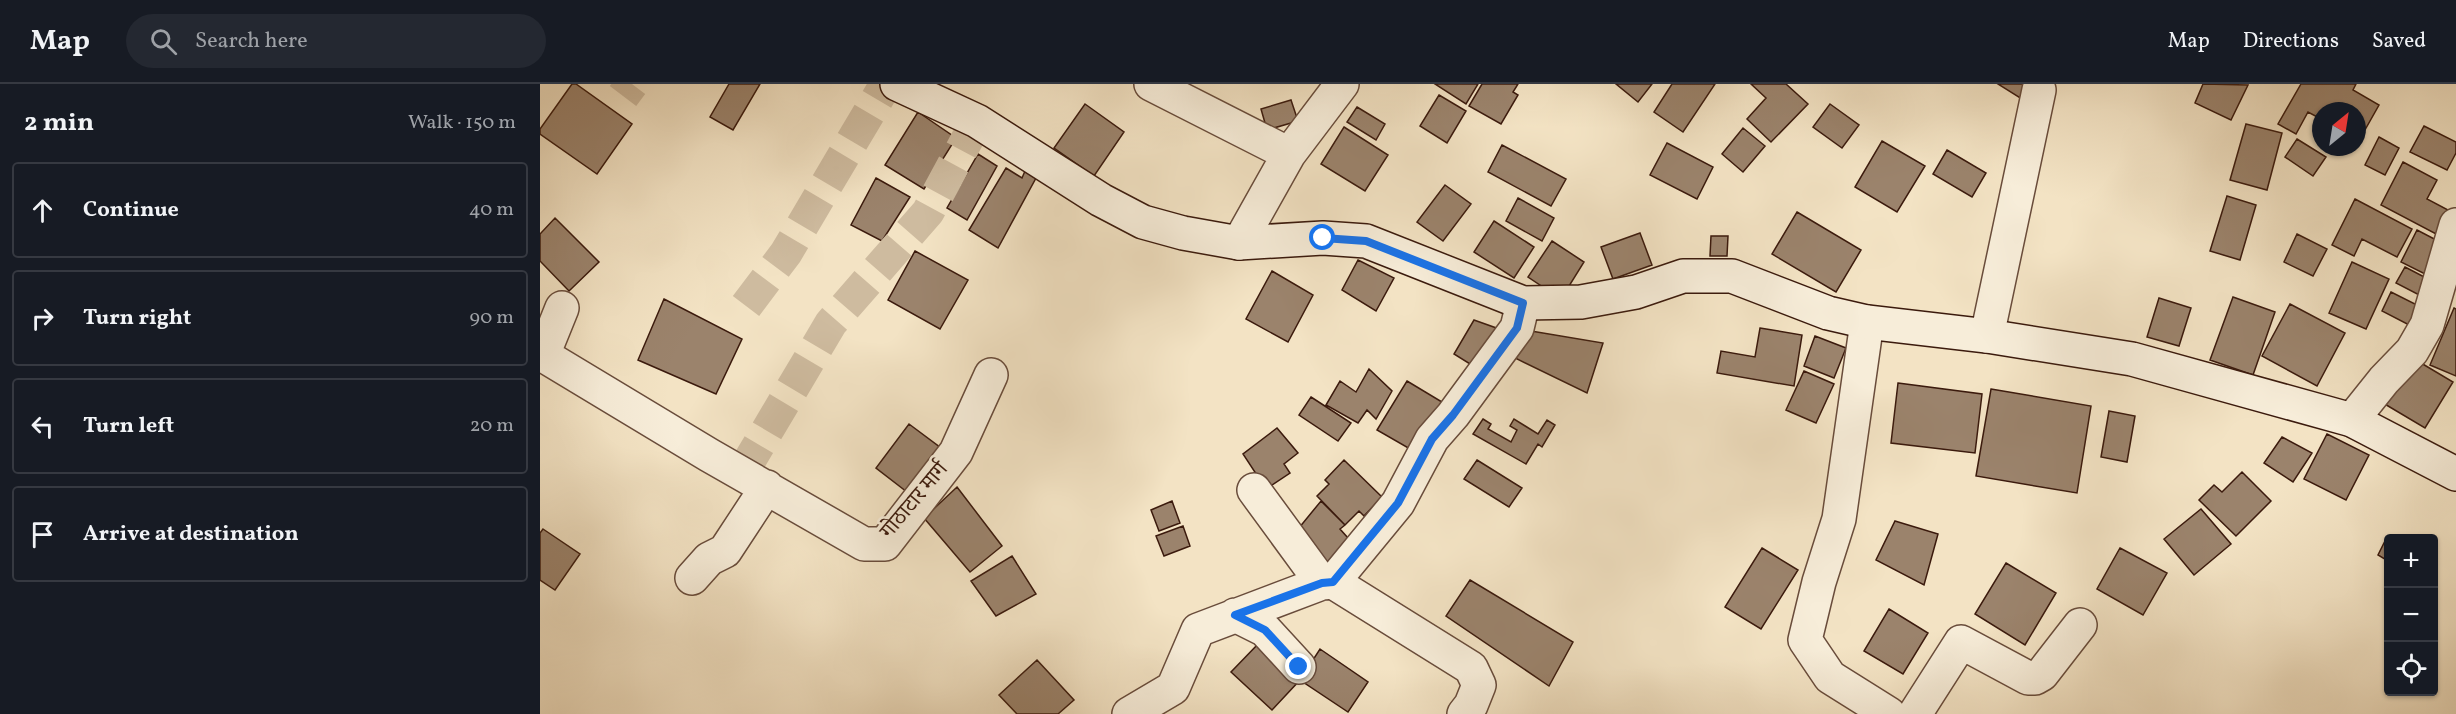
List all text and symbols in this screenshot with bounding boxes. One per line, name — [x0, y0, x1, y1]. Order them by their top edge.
search box — [126, 14, 546, 68]
text: Map — [30, 22, 90, 61]
icon: search — [147, 25, 180, 58]
text: Search here — [195, 26, 308, 57]
text: Map — [2168, 27, 2210, 56]
text: Directions — [2243, 27, 2339, 56]
text: Saved — [2372, 27, 2426, 56]
north arrow — [2312, 102, 2366, 156]
text: 2 min — [24, 105, 94, 141]
text: Walk · 150 m — [408, 109, 516, 137]
icon: ahead — [26, 194, 59, 227]
text: Continue — [83, 195, 179, 226]
text: 40 m — [469, 196, 514, 224]
route start — [1309, 224, 1335, 250]
icon: right — [26, 302, 59, 335]
text: Turn right — [83, 303, 191, 334]
text: 90 m — [470, 304, 514, 332]
icon: left — [26, 410, 59, 443]
text: Turn left — [83, 411, 174, 442]
text: 20 m — [470, 412, 514, 440]
street label: गोठाटार मार्ग — [873, 455, 957, 547]
icon: arrive — [26, 518, 59, 551]
text: Arrive at destination — [83, 519, 299, 550]
map controls — [2384, 534, 2438, 696]
button: + — [2384, 534, 2438, 588]
button: − — [2384, 588, 2438, 642]
button: locate — [2384, 642, 2438, 696]
route end — [1285, 653, 1311, 679]

